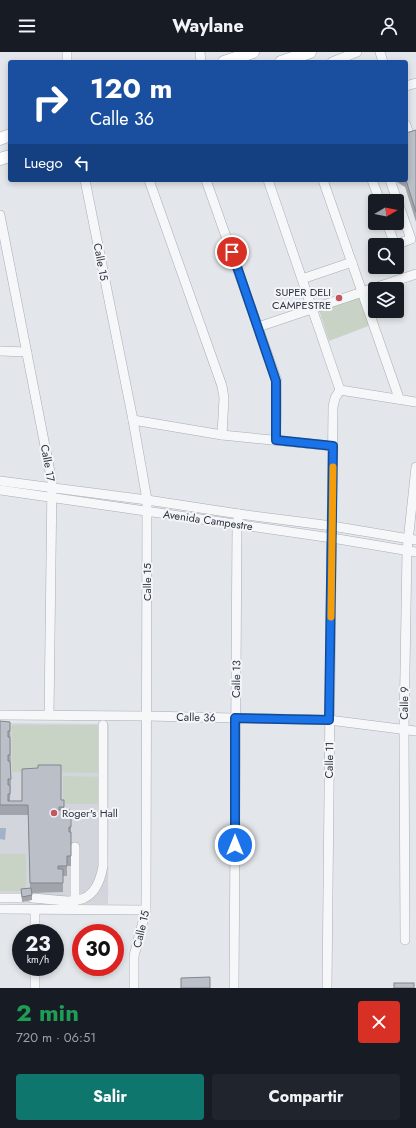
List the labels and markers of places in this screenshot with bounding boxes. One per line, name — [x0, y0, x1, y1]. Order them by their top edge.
pin — [215, 235, 249, 269]
place label: SUPER DELI CAMPESTRE — [272, 284, 331, 313]
marker: SUPER DELI CAMPESTRE — [334, 293, 344, 303]
place label: Roger's Hall — [62, 805, 118, 821]
marker: Roger's Hall — [49, 808, 59, 818]

